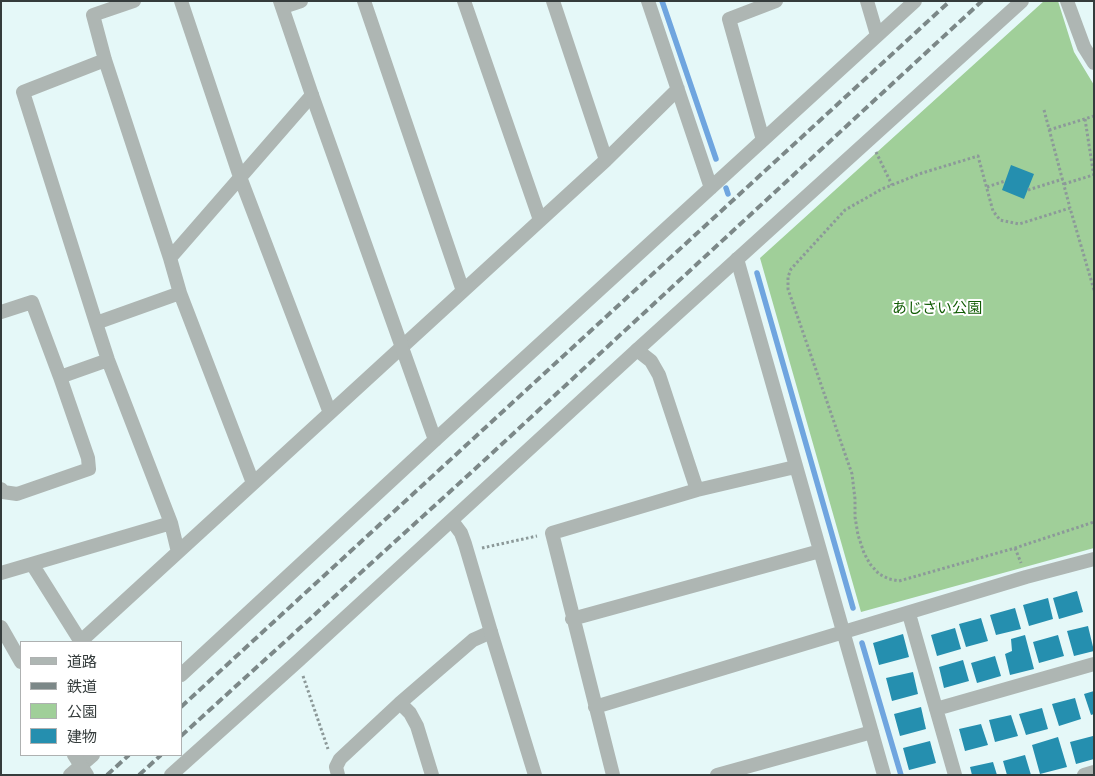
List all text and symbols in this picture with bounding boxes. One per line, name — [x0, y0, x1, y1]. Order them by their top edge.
park label: あじさい公園 — [892, 299, 982, 317]
legend — [20, 641, 182, 756]
text: 道路 — [67, 652, 97, 670]
text: 鉄道 — [67, 677, 97, 695]
text: 公園 — [67, 702, 97, 720]
text: 建物 — [67, 727, 97, 745]

